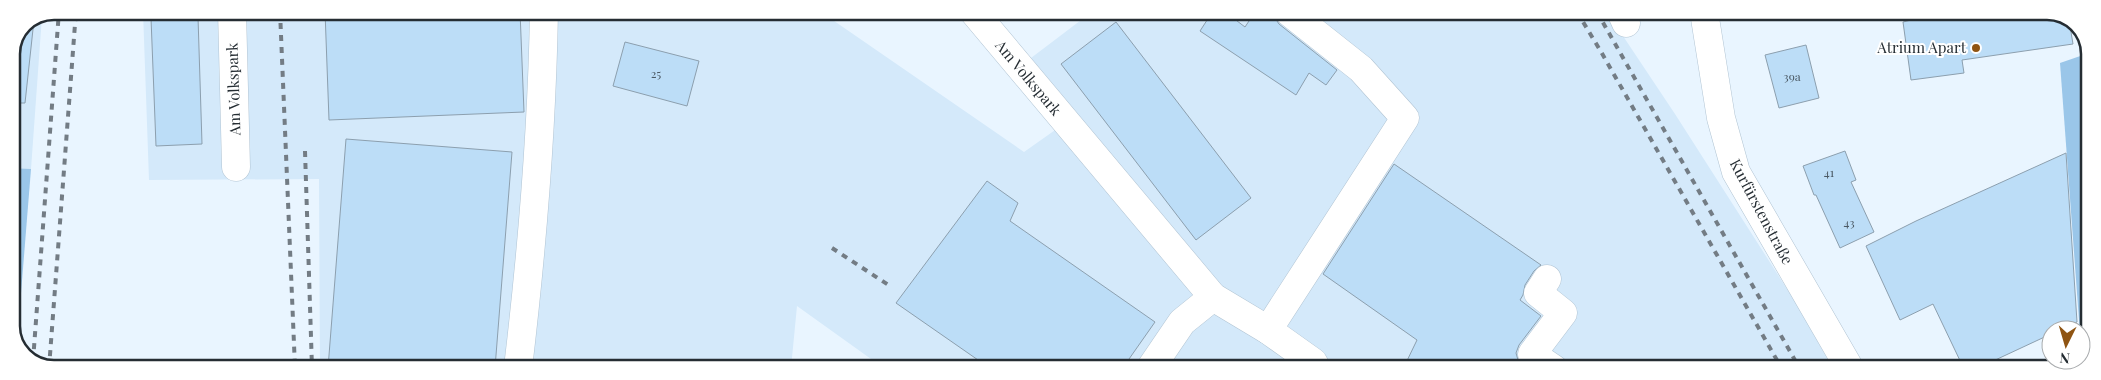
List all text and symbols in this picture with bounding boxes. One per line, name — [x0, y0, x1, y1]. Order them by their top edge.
street label: Am Volkspark — [991, 35, 1067, 120]
place label: Atrium Apart — [1876, 37, 1967, 57]
street label: Am Volkspark — [221, 42, 245, 137]
marker: Atrium Apart — [1970, 42, 1982, 54]
house number: 25 — [651, 65, 661, 81]
house number: 39a — [1783, 68, 1801, 84]
street label: Kurfürstenstraße — [1726, 155, 1798, 268]
house number: 41 — [1824, 164, 1835, 180]
house number: 43 — [1843, 214, 1855, 230]
north arrow — [2041, 320, 2091, 370]
text: N — [2059, 349, 2071, 368]

